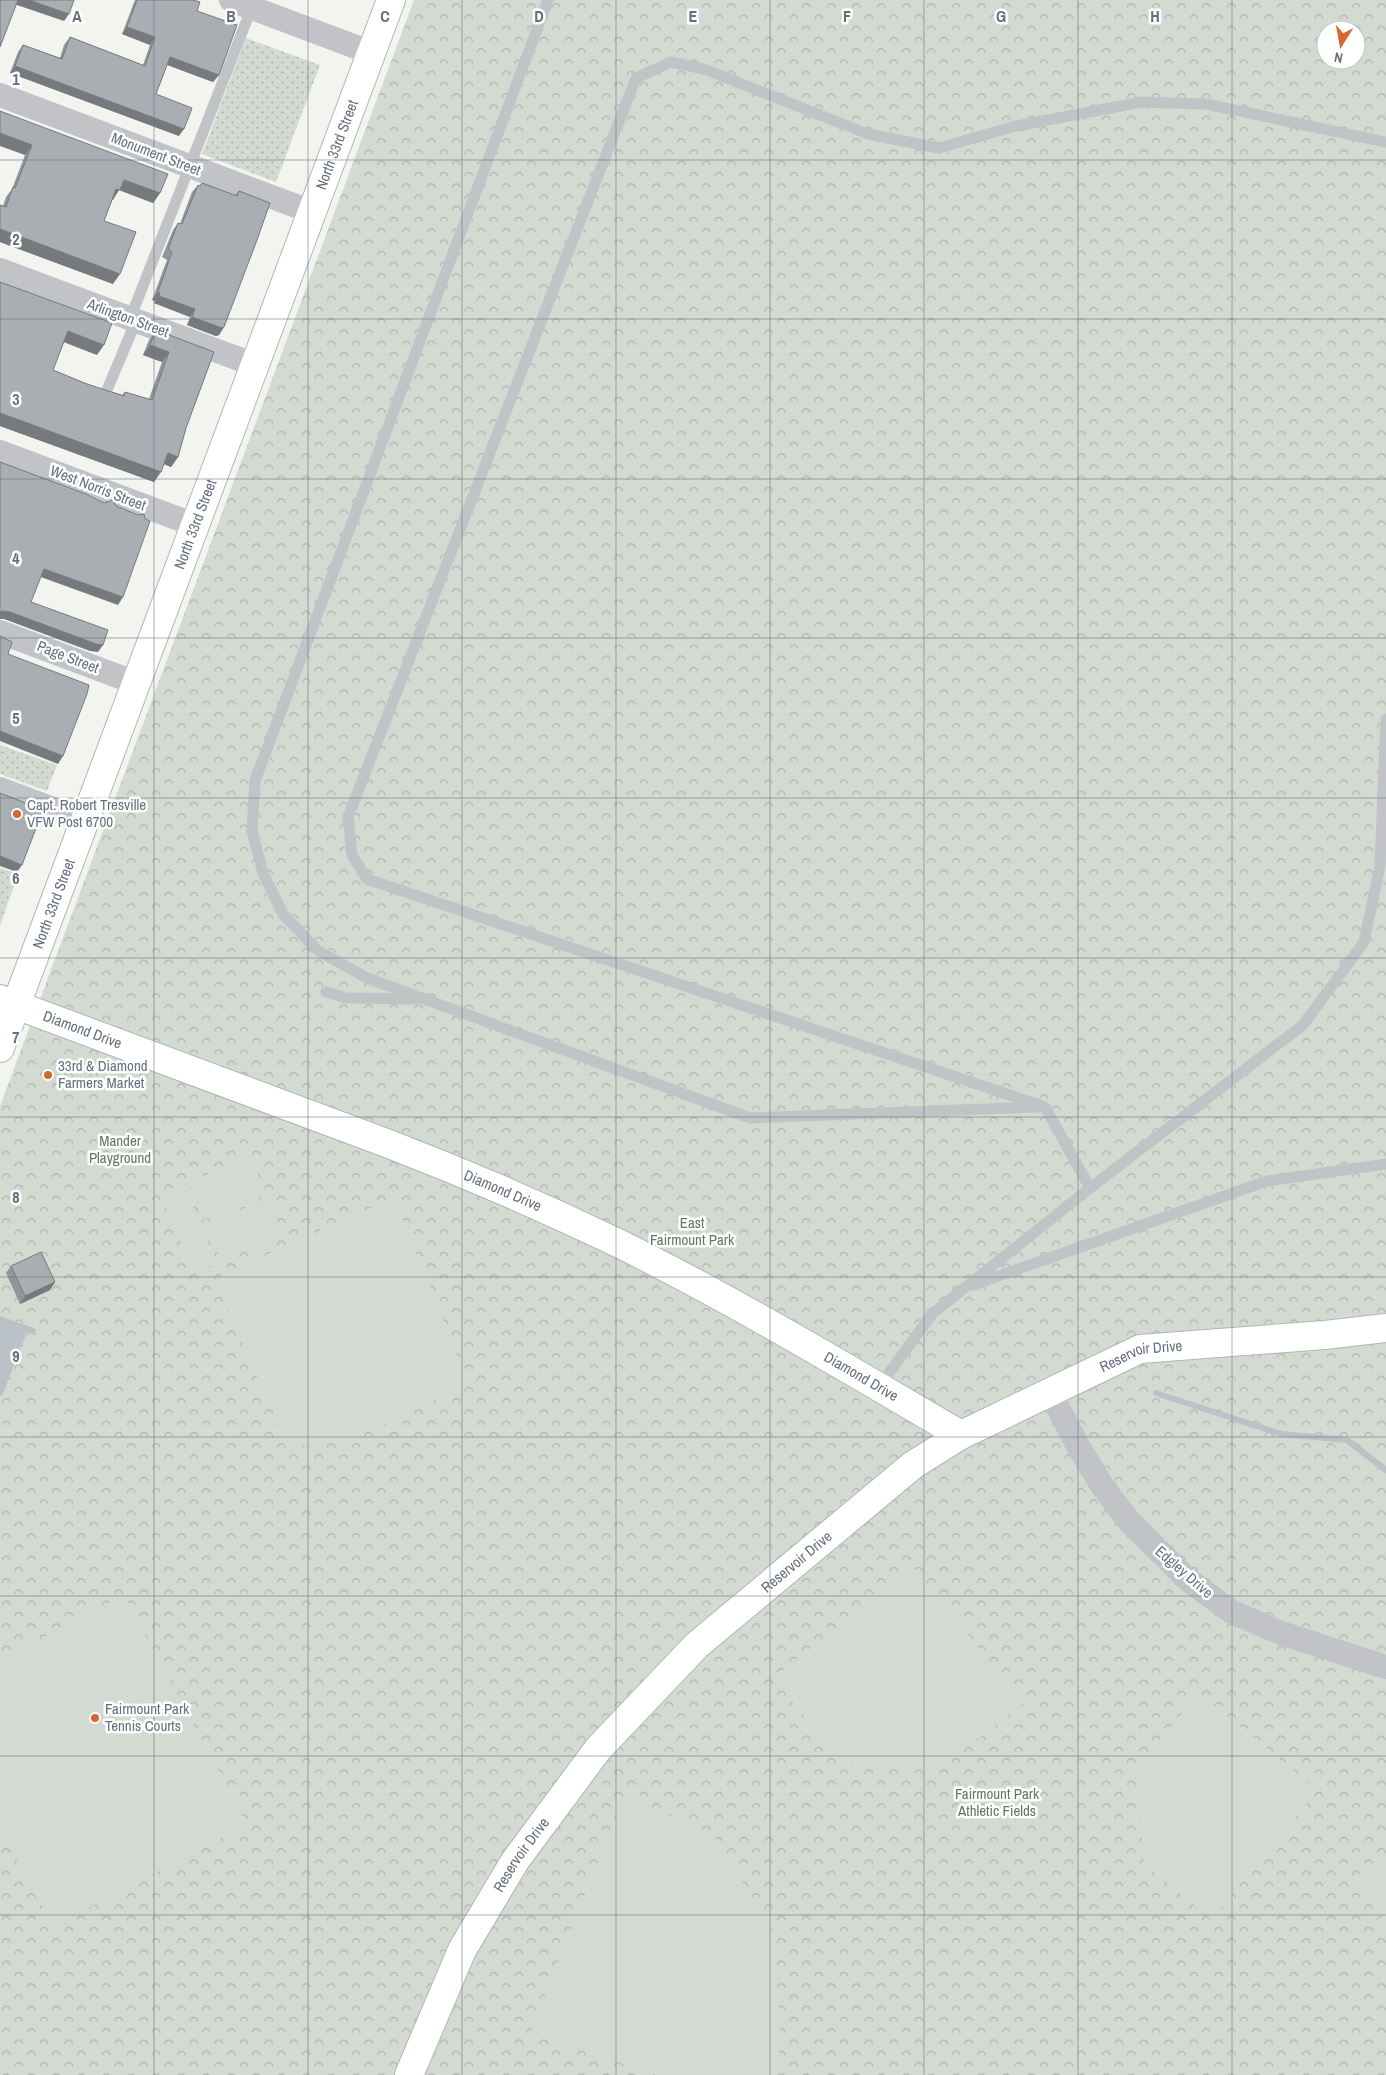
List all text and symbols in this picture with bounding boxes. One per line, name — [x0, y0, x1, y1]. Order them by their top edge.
text: A — [72, 5, 82, 27]
text: B — [226, 5, 236, 27]
text: C — [380, 5, 390, 27]
text: D — [534, 5, 544, 27]
text: E — [689, 5, 698, 27]
text: F — [843, 5, 851, 27]
text: G — [996, 5, 1006, 27]
text: H — [1150, 5, 1160, 27]
north arrow — [1316, 20, 1366, 70]
text: N — [1333, 48, 1344, 67]
text: 1 — [12, 68, 20, 90]
street label: North 33rd Street — [310, 96, 363, 193]
street label: Monument Street — [108, 127, 205, 180]
text: 2 — [12, 228, 20, 250]
street label: Arlington Street — [83, 293, 172, 342]
text: 3 — [12, 388, 20, 410]
street label: West Norris Street — [47, 460, 150, 516]
street label: North 33rd Street — [169, 476, 221, 572]
text: 4 — [12, 547, 20, 569]
street label: Page Street — [34, 635, 103, 678]
text: 5 — [12, 707, 20, 729]
place label: Capt. Robert Tresville VFW Post 6700 — [27, 794, 146, 832]
marker: Capt. Robert Tresville VFW Post 6700 — [11, 808, 23, 820]
street label: North 33rd Street — [27, 855, 80, 951]
text: 6 — [12, 867, 20, 889]
street label: Diamond Drive — [40, 1005, 125, 1054]
text: 7 — [12, 1026, 20, 1048]
place label: 33rd & Diamond Farmers Market — [58, 1055, 148, 1093]
marker: 33rd & Diamond Farmers Market — [42, 1069, 54, 1081]
park label: Mander Playground — [89, 1130, 151, 1168]
street label: Diamond Drive — [461, 1164, 545, 1216]
text: 8 — [12, 1186, 20, 1208]
park label: East Fairmount Park — [650, 1212, 735, 1250]
street label: Reservoir Drive — [1096, 1335, 1183, 1377]
text: 9 — [12, 1345, 20, 1367]
street label: Diamond Drive — [820, 1346, 903, 1406]
street label: Reservoir Drive — [756, 1526, 836, 1597]
street label: Edgley Drive — [1151, 1541, 1218, 1603]
place label: Fairmount Park Tennis Courts — [105, 1698, 190, 1736]
marker: Fairmount Park Tennis Courts — [89, 1712, 101, 1724]
park label: Fairmount Park Athletic Fields — [955, 1783, 1040, 1821]
street label: Reservoir Drive — [488, 1813, 554, 1896]

